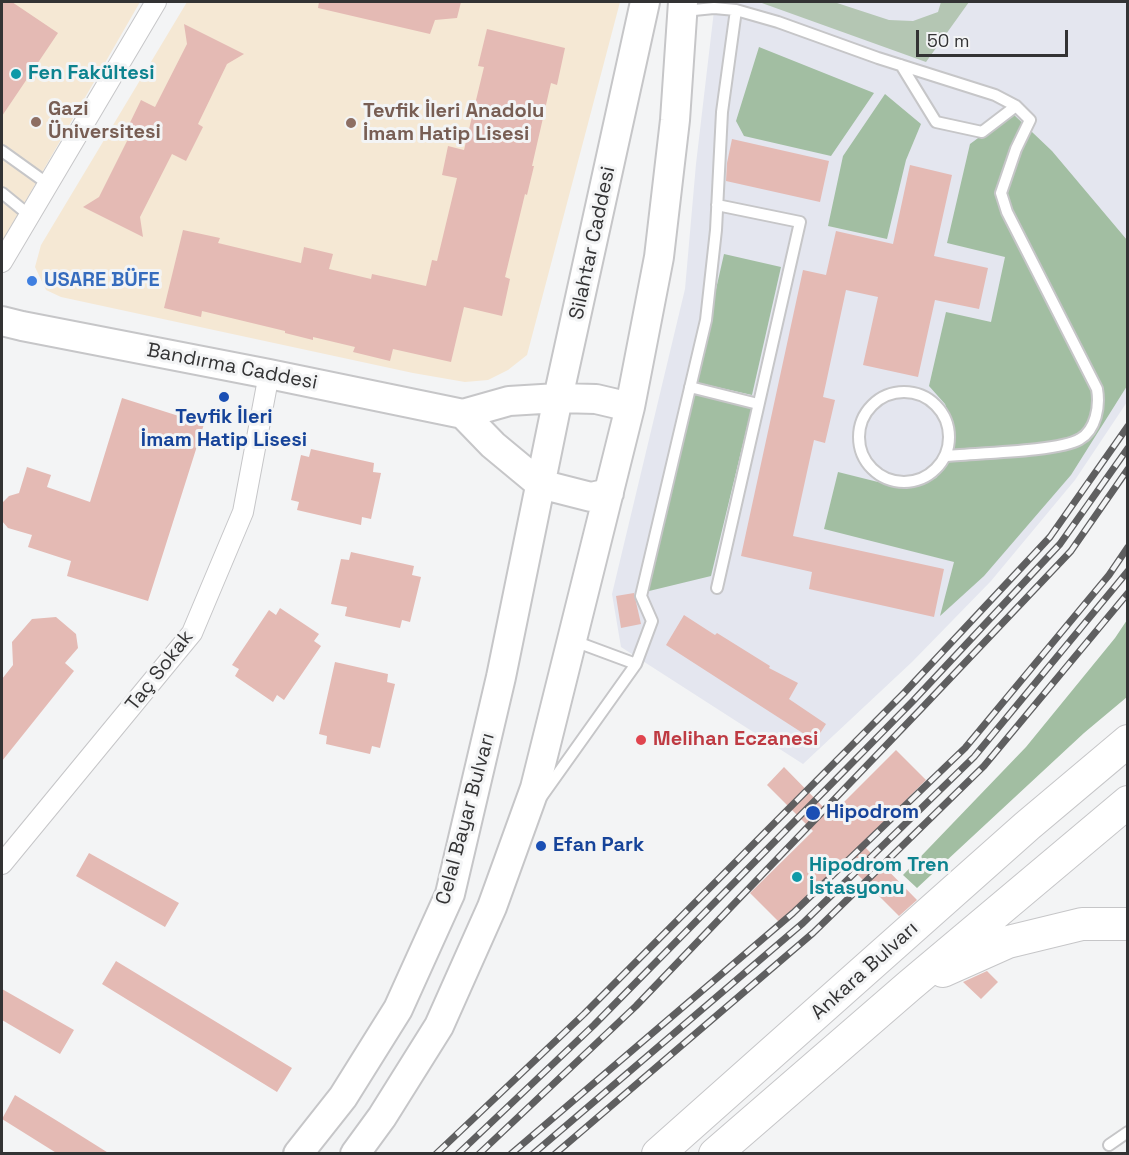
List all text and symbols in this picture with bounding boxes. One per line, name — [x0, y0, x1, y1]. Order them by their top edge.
scale bar — [919, 18, 1070, 56]
text: 50 m — [927, 29, 969, 52]
place label: Fen Fakültesi — [28, 62, 155, 86]
marker: Fen Fakültesi — [9, 67, 23, 81]
place label: Gazi Üniversitesi — [48, 98, 161, 145]
place label: Tevfik İleri Anadolu İmam Hatip Lisesi — [363, 100, 544, 147]
marker: Gazi Üniversitesi — [29, 115, 43, 129]
marker: Tevfik İleri Anadolu İmam Hatip Lisesi — [344, 116, 358, 130]
street label: Silahtar Caddesi — [565, 164, 621, 322]
place label: USARE BÜFE — [44, 269, 160, 293]
marker: USARE BÜFE — [25, 274, 39, 288]
street label: Bandırma Caddesi — [145, 339, 319, 395]
marker: Tevfik İleri İmam Hatip Lisesi — [217, 390, 231, 404]
place label: Tevfik İleri İmam Hatip Lisesi — [141, 406, 307, 453]
street label: Taç Sokak — [121, 626, 199, 716]
place label: Melihan Eczanesi — [653, 728, 818, 752]
street label: Celal Bayar Bulvarı — [432, 731, 500, 907]
marker: Melihan Eczanesi — [634, 733, 648, 747]
place label: Hipodrom — [826, 801, 919, 825]
marker: Hipodrom — [804, 804, 822, 822]
place label: Efan Park — [553, 834, 644, 858]
marker: Efan Park — [534, 839, 548, 853]
place label: Hipodrom Tren İstasyonu — [809, 854, 949, 901]
marker: Hipodrom Tren İstasyonu — [790, 870, 804, 884]
street label: Ankara Bulvarı — [807, 917, 923, 1025]

